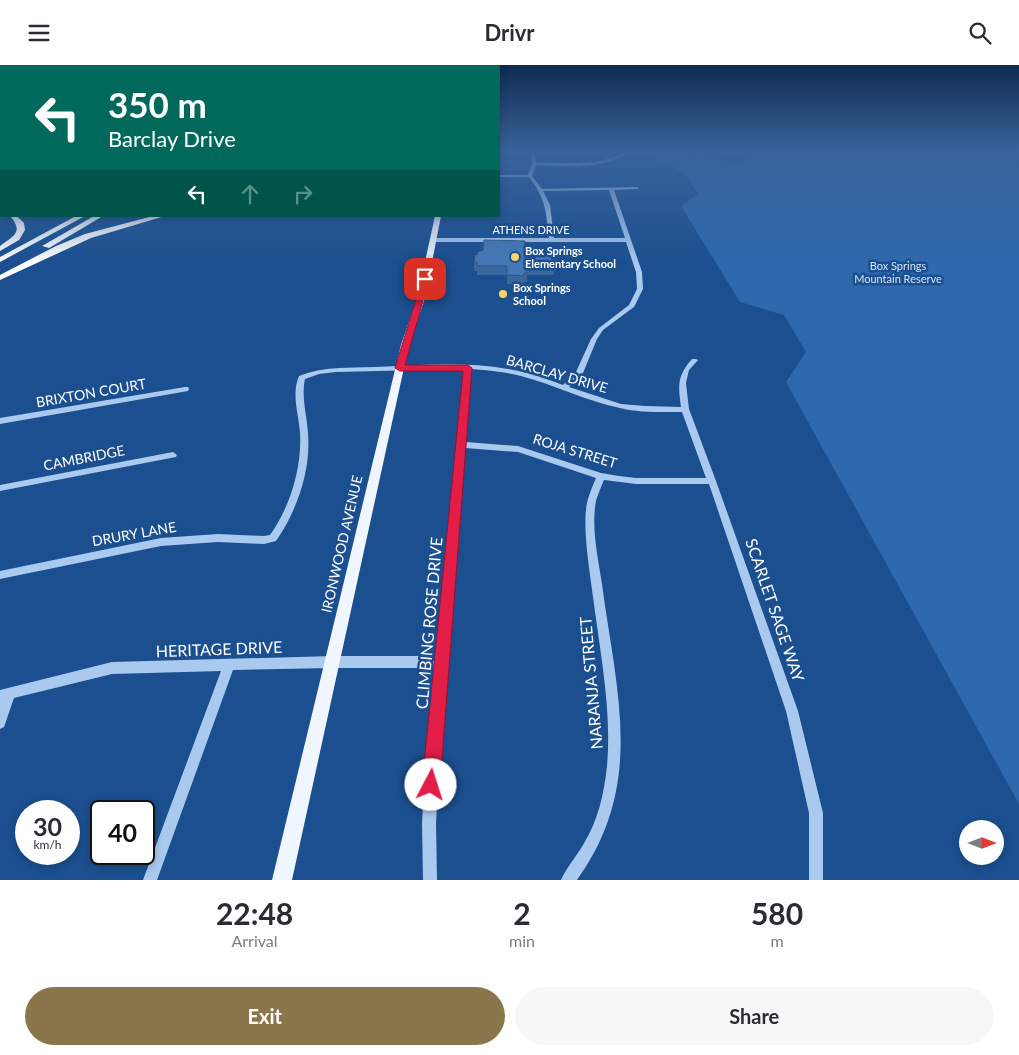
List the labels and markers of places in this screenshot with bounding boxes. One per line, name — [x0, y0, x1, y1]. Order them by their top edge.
place label: Box Springs Elementary School — [525, 244, 616, 270]
marker: Box Springs Elementary School — [509, 251, 521, 263]
pin — [404, 258, 446, 300]
place label: Box Springs School — [513, 281, 571, 307]
marker: Box Springs School — [497, 288, 509, 300]

